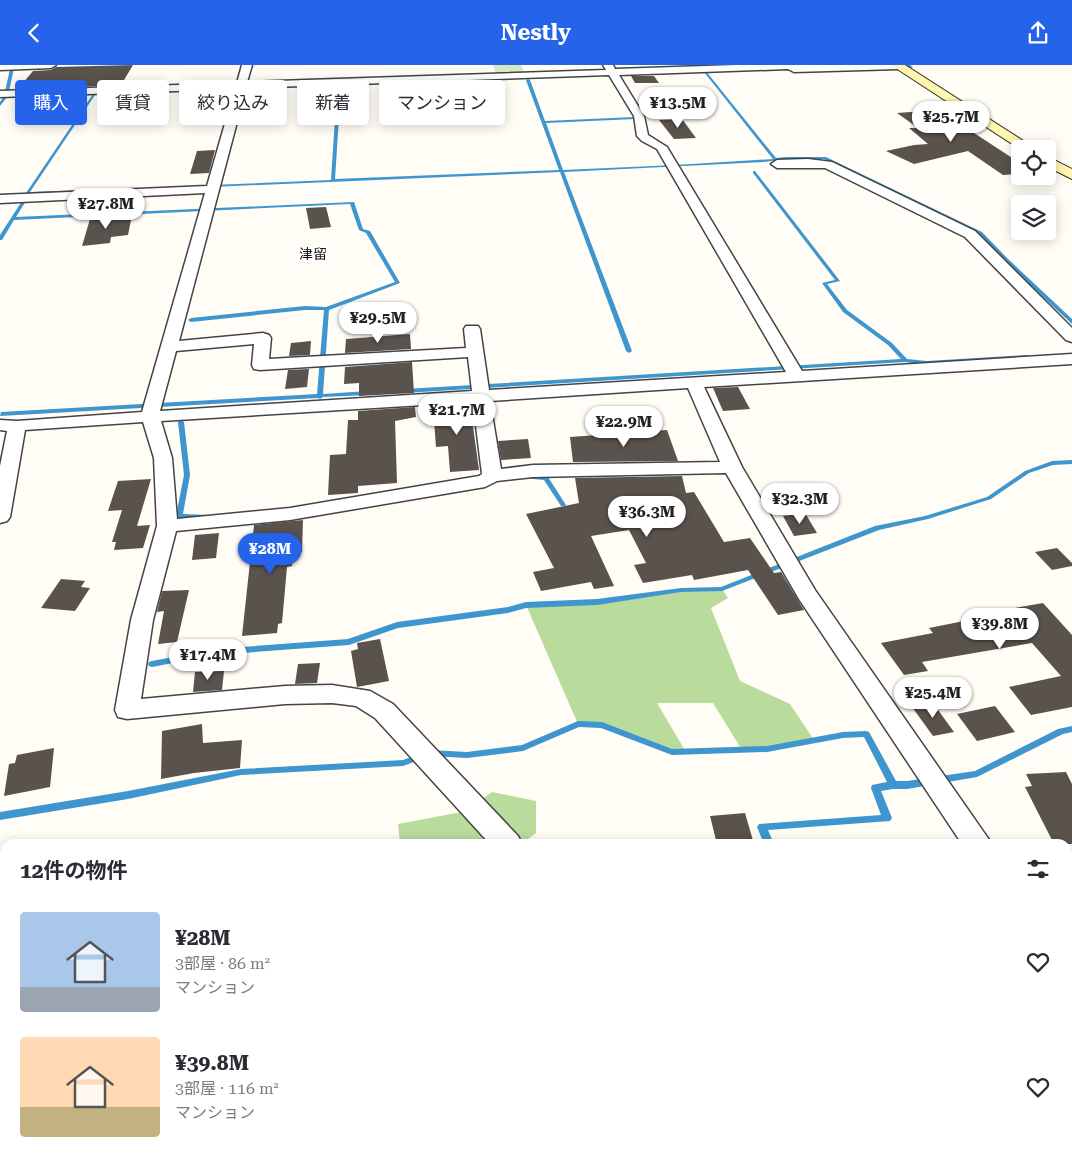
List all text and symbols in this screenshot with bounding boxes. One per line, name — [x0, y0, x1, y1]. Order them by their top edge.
icon: back — [20, 19, 48, 47]
icon: share — [1024, 19, 1052, 47]
text: Nestly — [501, 20, 571, 45]
chip: 購入 — [15, 80, 87, 125]
chip: 賃貸 — [97, 80, 169, 125]
chip: 絞り込み — [179, 80, 287, 125]
chip: 新着 — [297, 80, 369, 125]
chip: マンション — [379, 80, 505, 125]
pin: ¥13.5M — [637, 87, 719, 129]
text: ¥13.5M — [650, 93, 706, 112]
pin: ¥25.7M — [910, 101, 992, 143]
text: ¥25.7M — [923, 107, 979, 126]
map controls — [1011, 140, 1056, 240]
button: locate — [1011, 140, 1056, 185]
pin: ¥27.8M — [65, 187, 147, 230]
text: ¥27.8M — [78, 194, 134, 213]
button: layers — [1011, 195, 1056, 240]
district label: 津留 — [299, 246, 327, 262]
pin: ¥29.5M — [337, 301, 419, 344]
text: ¥29.5M — [350, 308, 406, 327]
pin: ¥21.7M — [416, 393, 498, 436]
text: ¥21.7M — [429, 400, 485, 419]
pin: ¥22.9M — [583, 405, 665, 448]
text: ¥22.9M — [596, 412, 652, 431]
pin: ¥32.3M — [759, 483, 841, 525]
text: ¥32.3M — [772, 489, 828, 508]
pin: ¥36.3M — [606, 495, 688, 538]
text: ¥36.3M — [619, 502, 675, 521]
pin: ¥28M — [240, 533, 300, 575]
text: ¥28M — [249, 539, 291, 558]
pin: ¥39.8M — [959, 607, 1041, 650]
text: ¥39.8M — [972, 614, 1028, 633]
pin: ¥17.4M — [167, 639, 249, 681]
text: ¥17.4M — [180, 645, 236, 664]
pin: ¥25.4M — [892, 677, 974, 719]
text: ¥25.4M — [905, 683, 961, 702]
icon: filters — [1024, 855, 1052, 883]
text: 12件の物件 — [20, 859, 128, 883]
text: ¥28M — [175, 926, 231, 950]
icon: home — [60, 932, 120, 992]
icon: heart — [1024, 948, 1052, 976]
text: 3部屋 · 86 m² — [175, 954, 270, 973]
text: マンション — [175, 978, 255, 997]
text: ¥39.8M — [175, 1051, 249, 1075]
icon: home — [60, 1057, 120, 1117]
icon: heart — [1024, 1073, 1052, 1101]
text: 3部屋 · 116 m² — [175, 1079, 279, 1098]
text: マンション — [175, 1103, 255, 1122]

